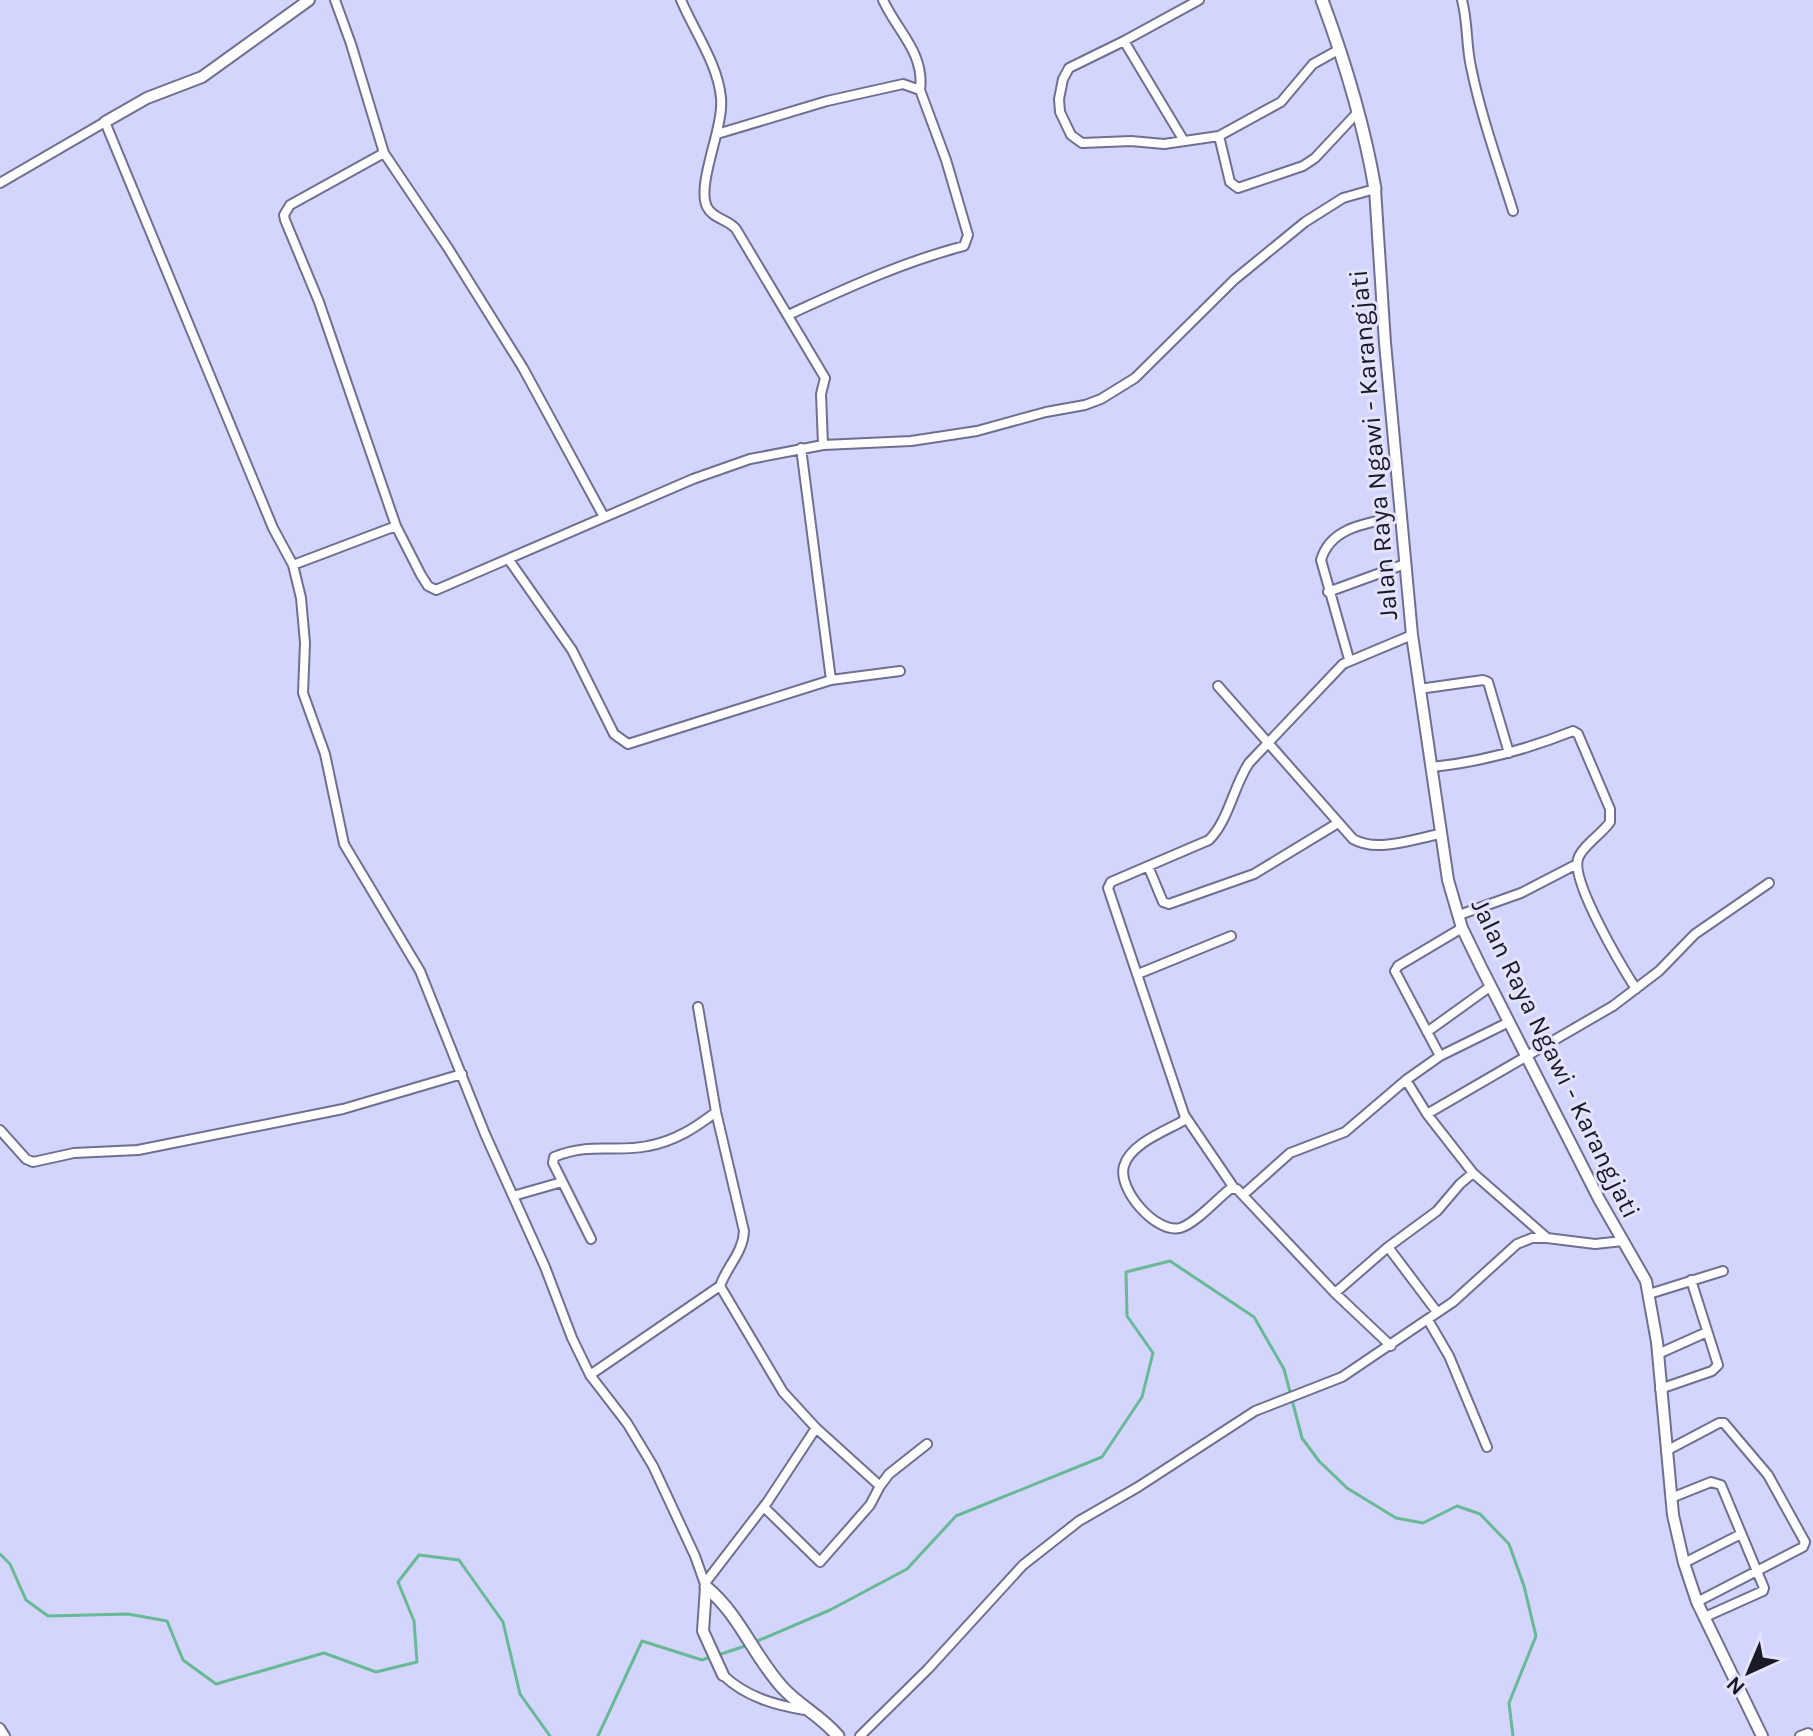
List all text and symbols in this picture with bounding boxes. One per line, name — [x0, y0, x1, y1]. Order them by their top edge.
street label: Jalan Raya Ngawi - Karangjati — [1343, 268, 1404, 622]
street label: Jalan Raya Ngawi - Karangjati — [1464, 893, 1647, 1223]
north arrow — [1709, 1632, 1789, 1712]
text: N — [1721, 1671, 1751, 1701]

